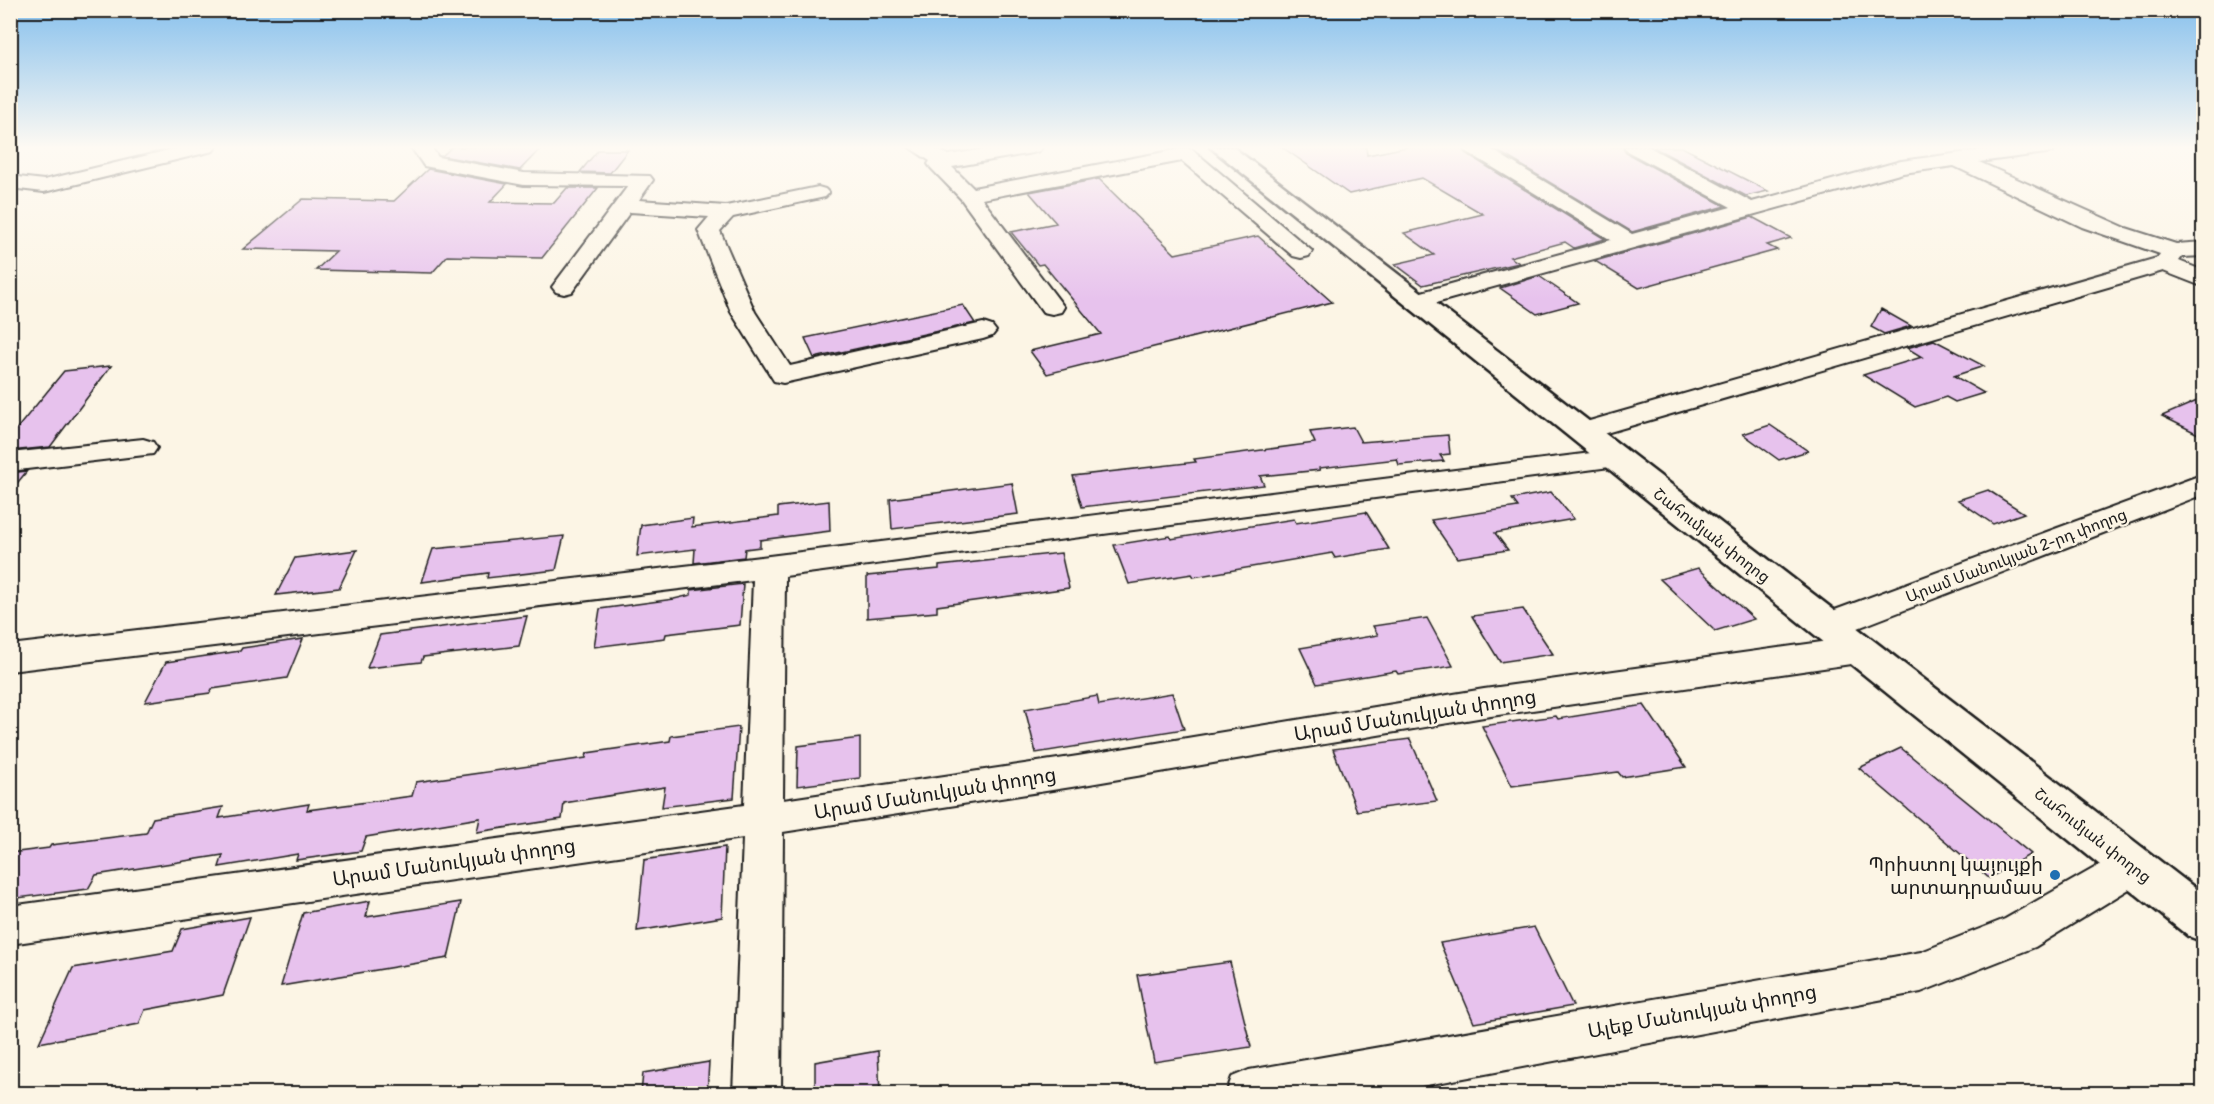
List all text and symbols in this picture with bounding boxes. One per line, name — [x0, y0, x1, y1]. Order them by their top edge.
street label: Շահումյան փողոց — [1649, 484, 1774, 588]
street label: Արամ Մանուկյան 2-րդ փողոց — [1903, 504, 2130, 607]
street label: Արամ Մանուկյան փողոց — [1292, 684, 1538, 747]
street label: Արամ Մանուկյան փողոց — [812, 762, 1058, 825]
street label: Շահումյան փողոց — [2030, 784, 2155, 888]
street label: Արամ Մանուկյան փողոց — [331, 833, 577, 892]
place label: Պրիստոլ կայույքի արտադրամաս — [1868, 852, 2043, 900]
marker: Պրիստոլ կայույքի արտադրամաս — [2048, 868, 2062, 882]
street label: Ալեք Մանուկյան փողոց — [1586, 979, 1819, 1044]

